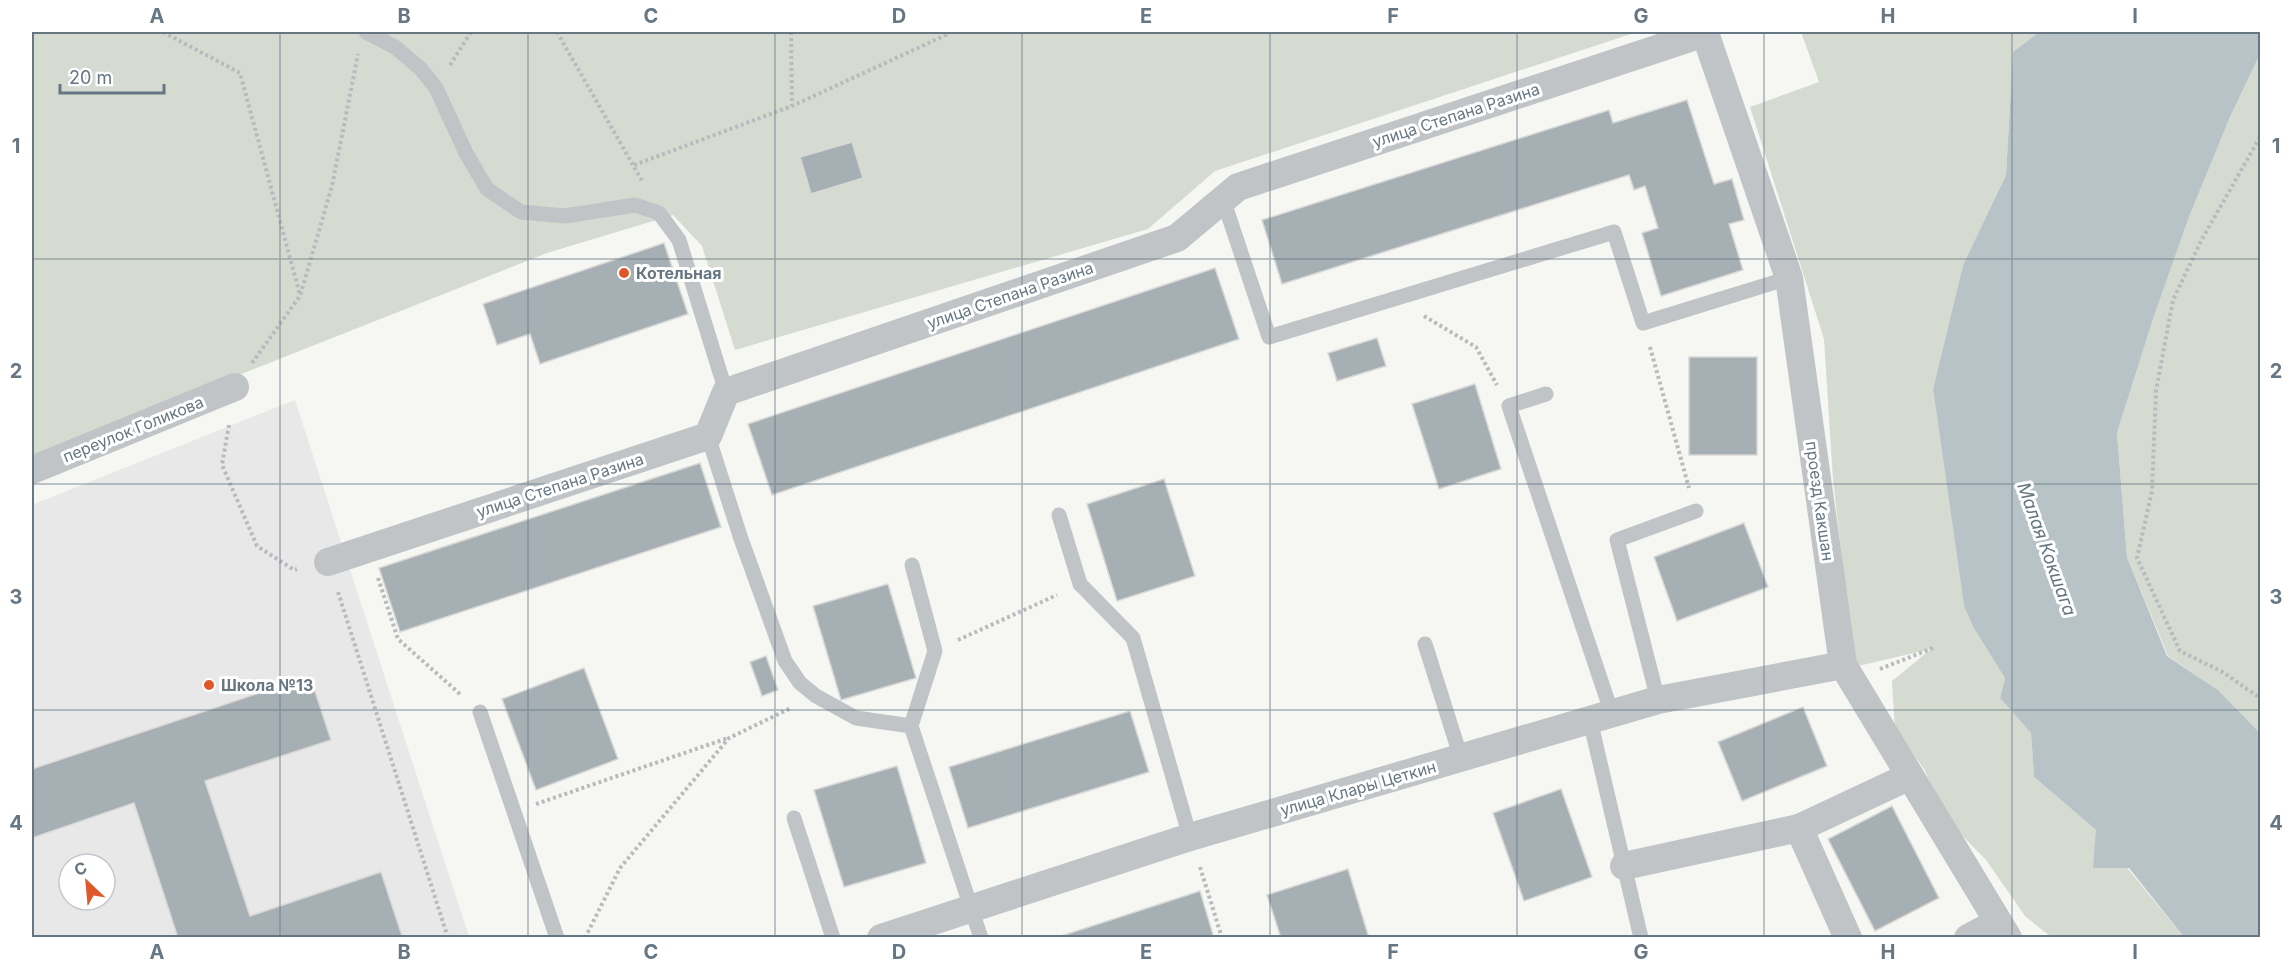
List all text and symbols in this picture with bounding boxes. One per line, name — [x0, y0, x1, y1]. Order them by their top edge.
text: A — [150, 4, 165, 28]
text: B — [397, 4, 411, 28]
text: C — [644, 4, 658, 28]
text: D — [892, 4, 906, 28]
text: E — [1140, 4, 1152, 28]
text: F — [1387, 4, 1399, 28]
text: G — [1633, 4, 1649, 28]
text: H — [1881, 4, 1895, 28]
text: I — [2132, 4, 2138, 28]
scale bar — [60, 57, 164, 95]
text: 20 m — [69, 67, 112, 88]
street label: улица Степана Разина — [1370, 79, 1542, 151]
text: 1 — [12, 134, 20, 158]
text: 1 — [2272, 134, 2280, 158]
street label: улица Степана Разина — [924, 257, 1096, 333]
place label: Котельная — [636, 263, 722, 283]
marker: Котельная — [617, 266, 631, 280]
text: 2 — [10, 359, 22, 383]
text: 2 — [2270, 359, 2282, 383]
street label: переулок Голикова — [60, 392, 206, 466]
street label: проезд Какшан — [1802, 440, 1838, 562]
street label: улица Степана Разина — [474, 449, 646, 521]
water label: Малая Кокшага — [2013, 479, 2081, 619]
text: 3 — [10, 585, 22, 609]
text: 3 — [2270, 585, 2282, 609]
place label: Школа №13 — [221, 675, 313, 695]
marker: Школа №13 — [202, 678, 216, 692]
street label: улица Клары Цеткин — [1278, 756, 1438, 820]
text: 4 — [9, 811, 23, 835]
text: 4 — [2269, 811, 2283, 835]
north arrow — [57, 852, 117, 912]
text: С — [71, 857, 90, 880]
text: A — [150, 940, 165, 964]
text: B — [397, 940, 411, 964]
text: C — [644, 940, 658, 964]
text: D — [892, 940, 906, 964]
text: E — [1140, 940, 1152, 964]
text: F — [1387, 940, 1399, 964]
text: G — [1633, 940, 1649, 964]
text: H — [1881, 940, 1895, 964]
text: I — [2132, 940, 2138, 964]

